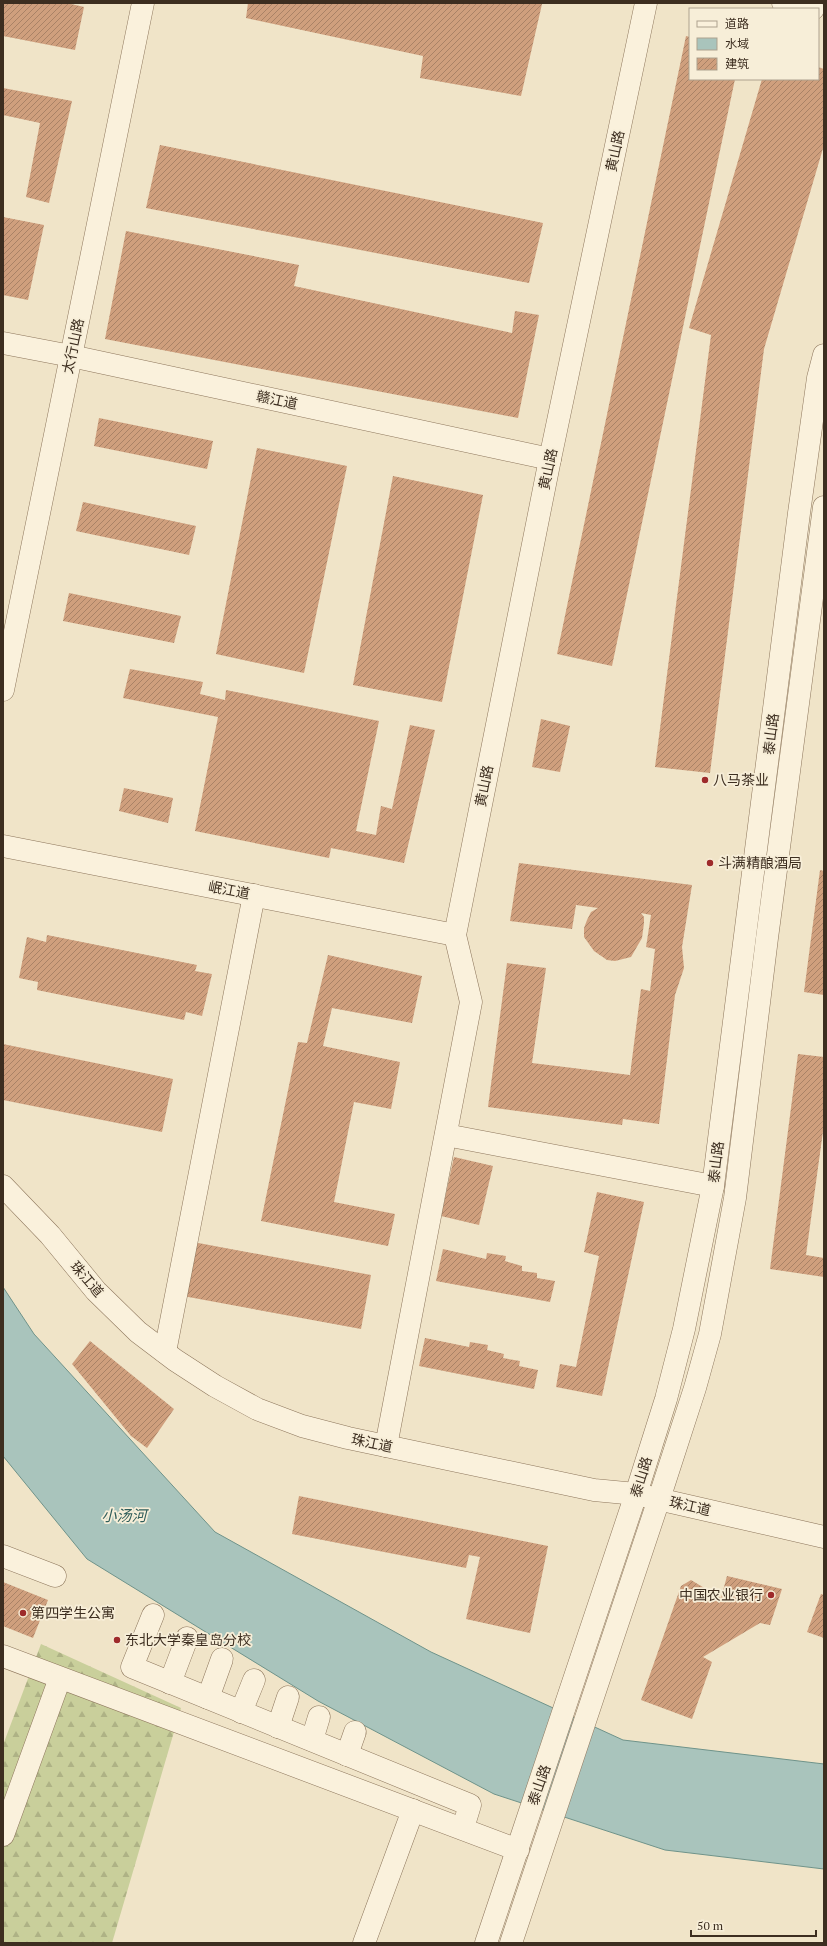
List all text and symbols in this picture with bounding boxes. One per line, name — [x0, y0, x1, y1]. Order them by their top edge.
legend — [689, 8, 819, 80]
text: 道路 — [725, 16, 749, 31]
text: 水域 — [725, 36, 749, 51]
text: 建筑 — [725, 56, 749, 71]
street label: 黄山路 — [601, 128, 628, 173]
street label: 太行山路 — [57, 317, 88, 375]
street label: 赣江道 — [255, 386, 300, 413]
street label: 黄山路 — [534, 446, 561, 491]
street label: 泰山路 — [759, 712, 782, 756]
street label: 黄山路 — [470, 763, 497, 808]
place label: 八马茶业 — [713, 770, 769, 789]
marker: 八马茶业 — [700, 775, 710, 785]
place label: 斗满精酿酒局 — [718, 853, 802, 872]
marker: 斗满精酿酒局 — [705, 858, 715, 868]
street label: 岷江道 — [207, 876, 252, 903]
street label: 泰山路 — [704, 1140, 727, 1184]
street label: 珠江道 — [66, 1257, 108, 1301]
street label: 珠江道 — [350, 1429, 395, 1456]
street label: 泰山路 — [625, 1454, 656, 1500]
street label: 珠江道 — [668, 1492, 713, 1519]
water label: 小汤河 — [101, 1505, 149, 1525]
place label: 中国农业银行 — [679, 1585, 763, 1604]
marker: 中国农业银行 — [766, 1590, 776, 1600]
place label: 第四学生公寓 — [31, 1603, 115, 1622]
marker: 第四学生公寓 — [18, 1608, 28, 1618]
place label: 东北大学秦皇岛分校 — [125, 1630, 251, 1649]
marker: 东北大学秦皇岛分校 — [112, 1635, 122, 1645]
street label: 泰山路 — [523, 1762, 554, 1808]
scale bar — [691, 1912, 816, 1938]
text: 50 m — [697, 1918, 724, 1933]

